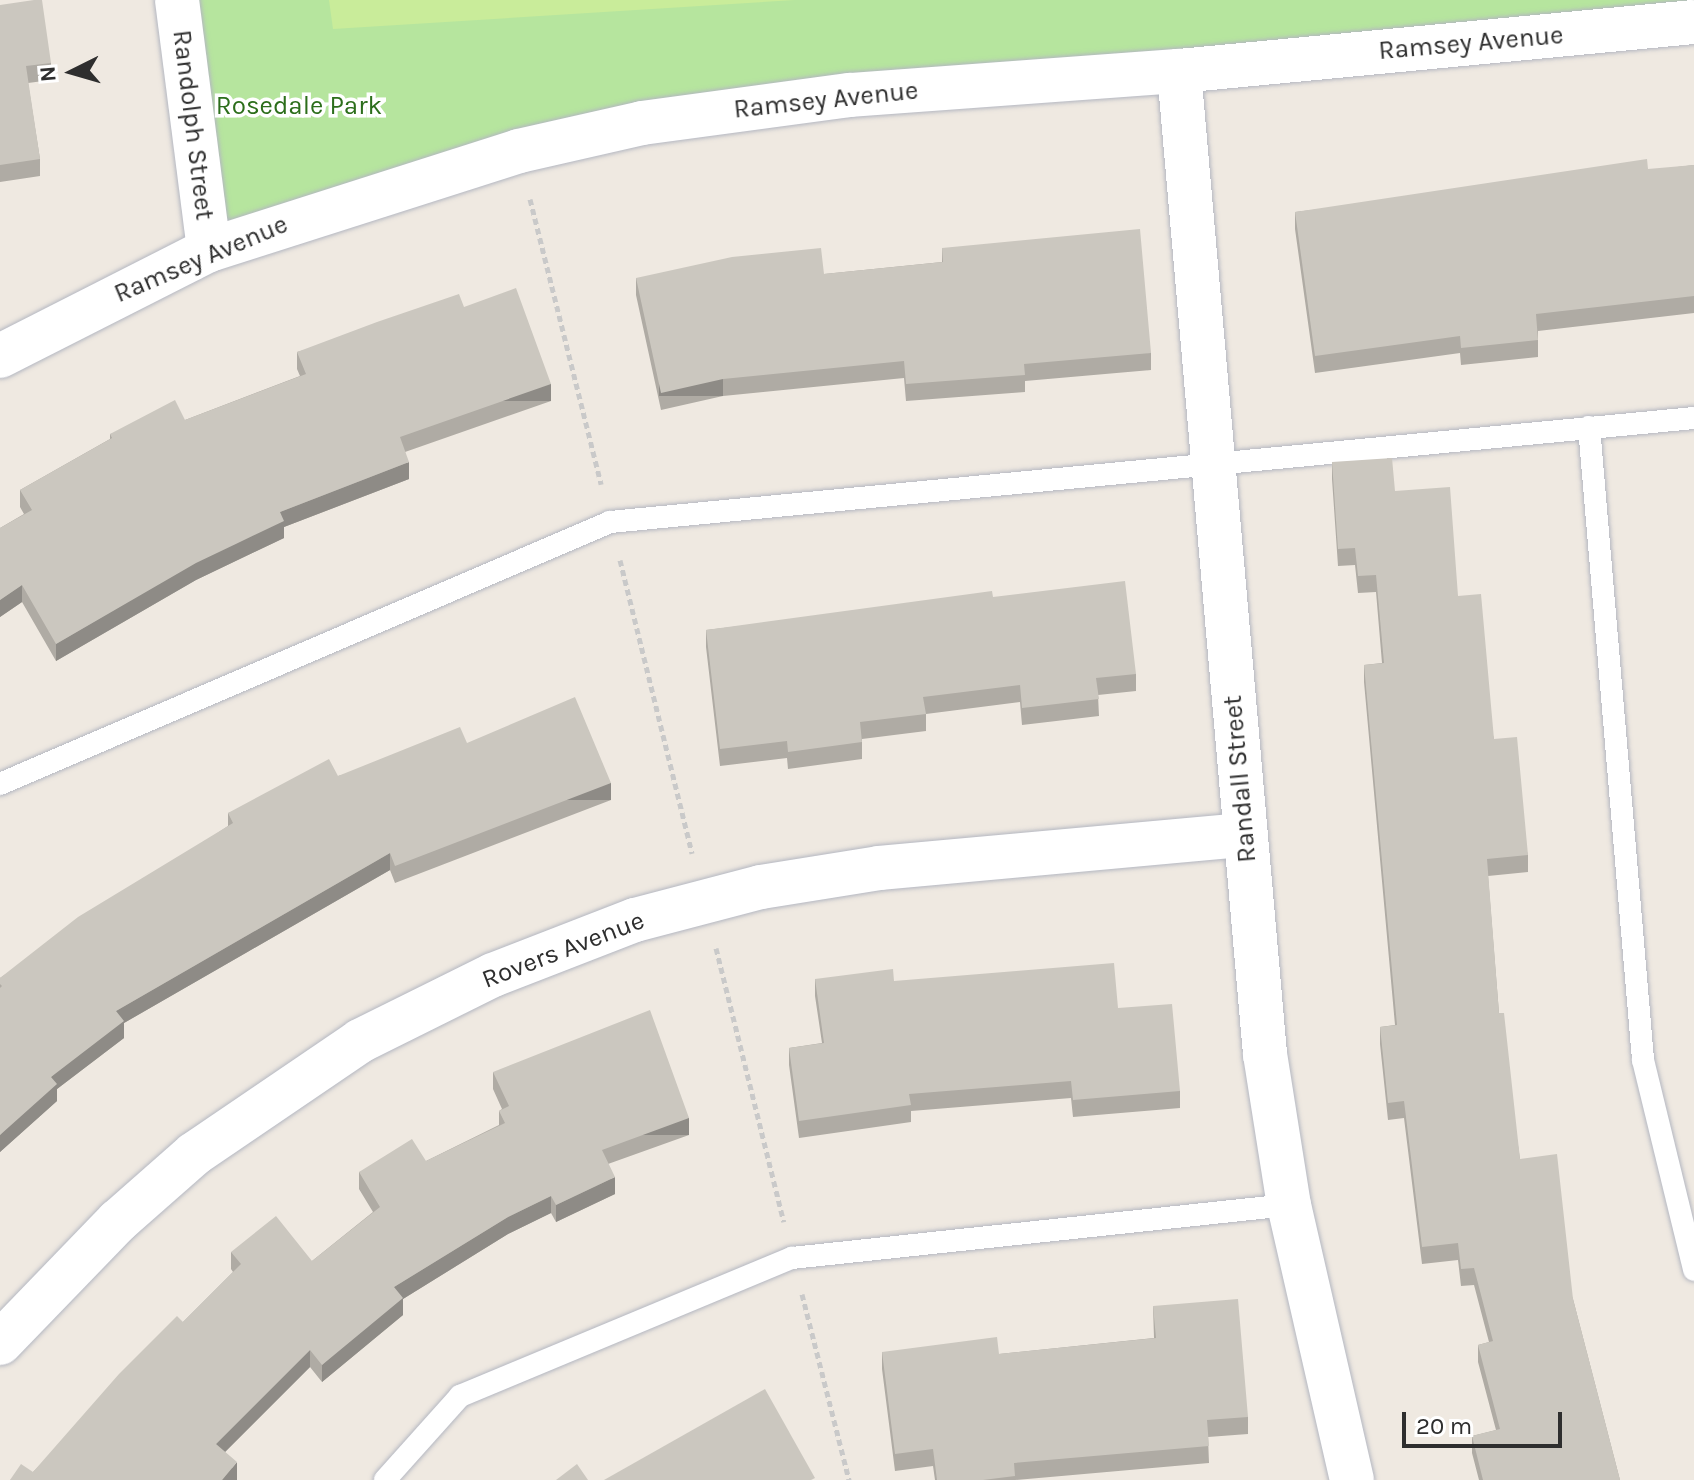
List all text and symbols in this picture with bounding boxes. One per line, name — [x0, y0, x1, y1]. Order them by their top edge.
street label: Ramsey Avenue — [1377, 19, 1565, 67]
street label: Randolph Street — [166, 28, 220, 222]
north arrow — [32, 32, 112, 112]
text: N — [34, 65, 62, 83]
street label: Ramsey Avenue — [732, 75, 920, 125]
park label: Rosedale Park — [216, 90, 382, 122]
street label: Ramsey Avenue — [110, 208, 292, 310]
street label: Randall Street — [1217, 694, 1263, 864]
street label: Rovers Avenue — [477, 905, 649, 995]
scale bar — [1406, 1396, 1566, 1446]
text: 20 m — [1416, 1412, 1472, 1440]

